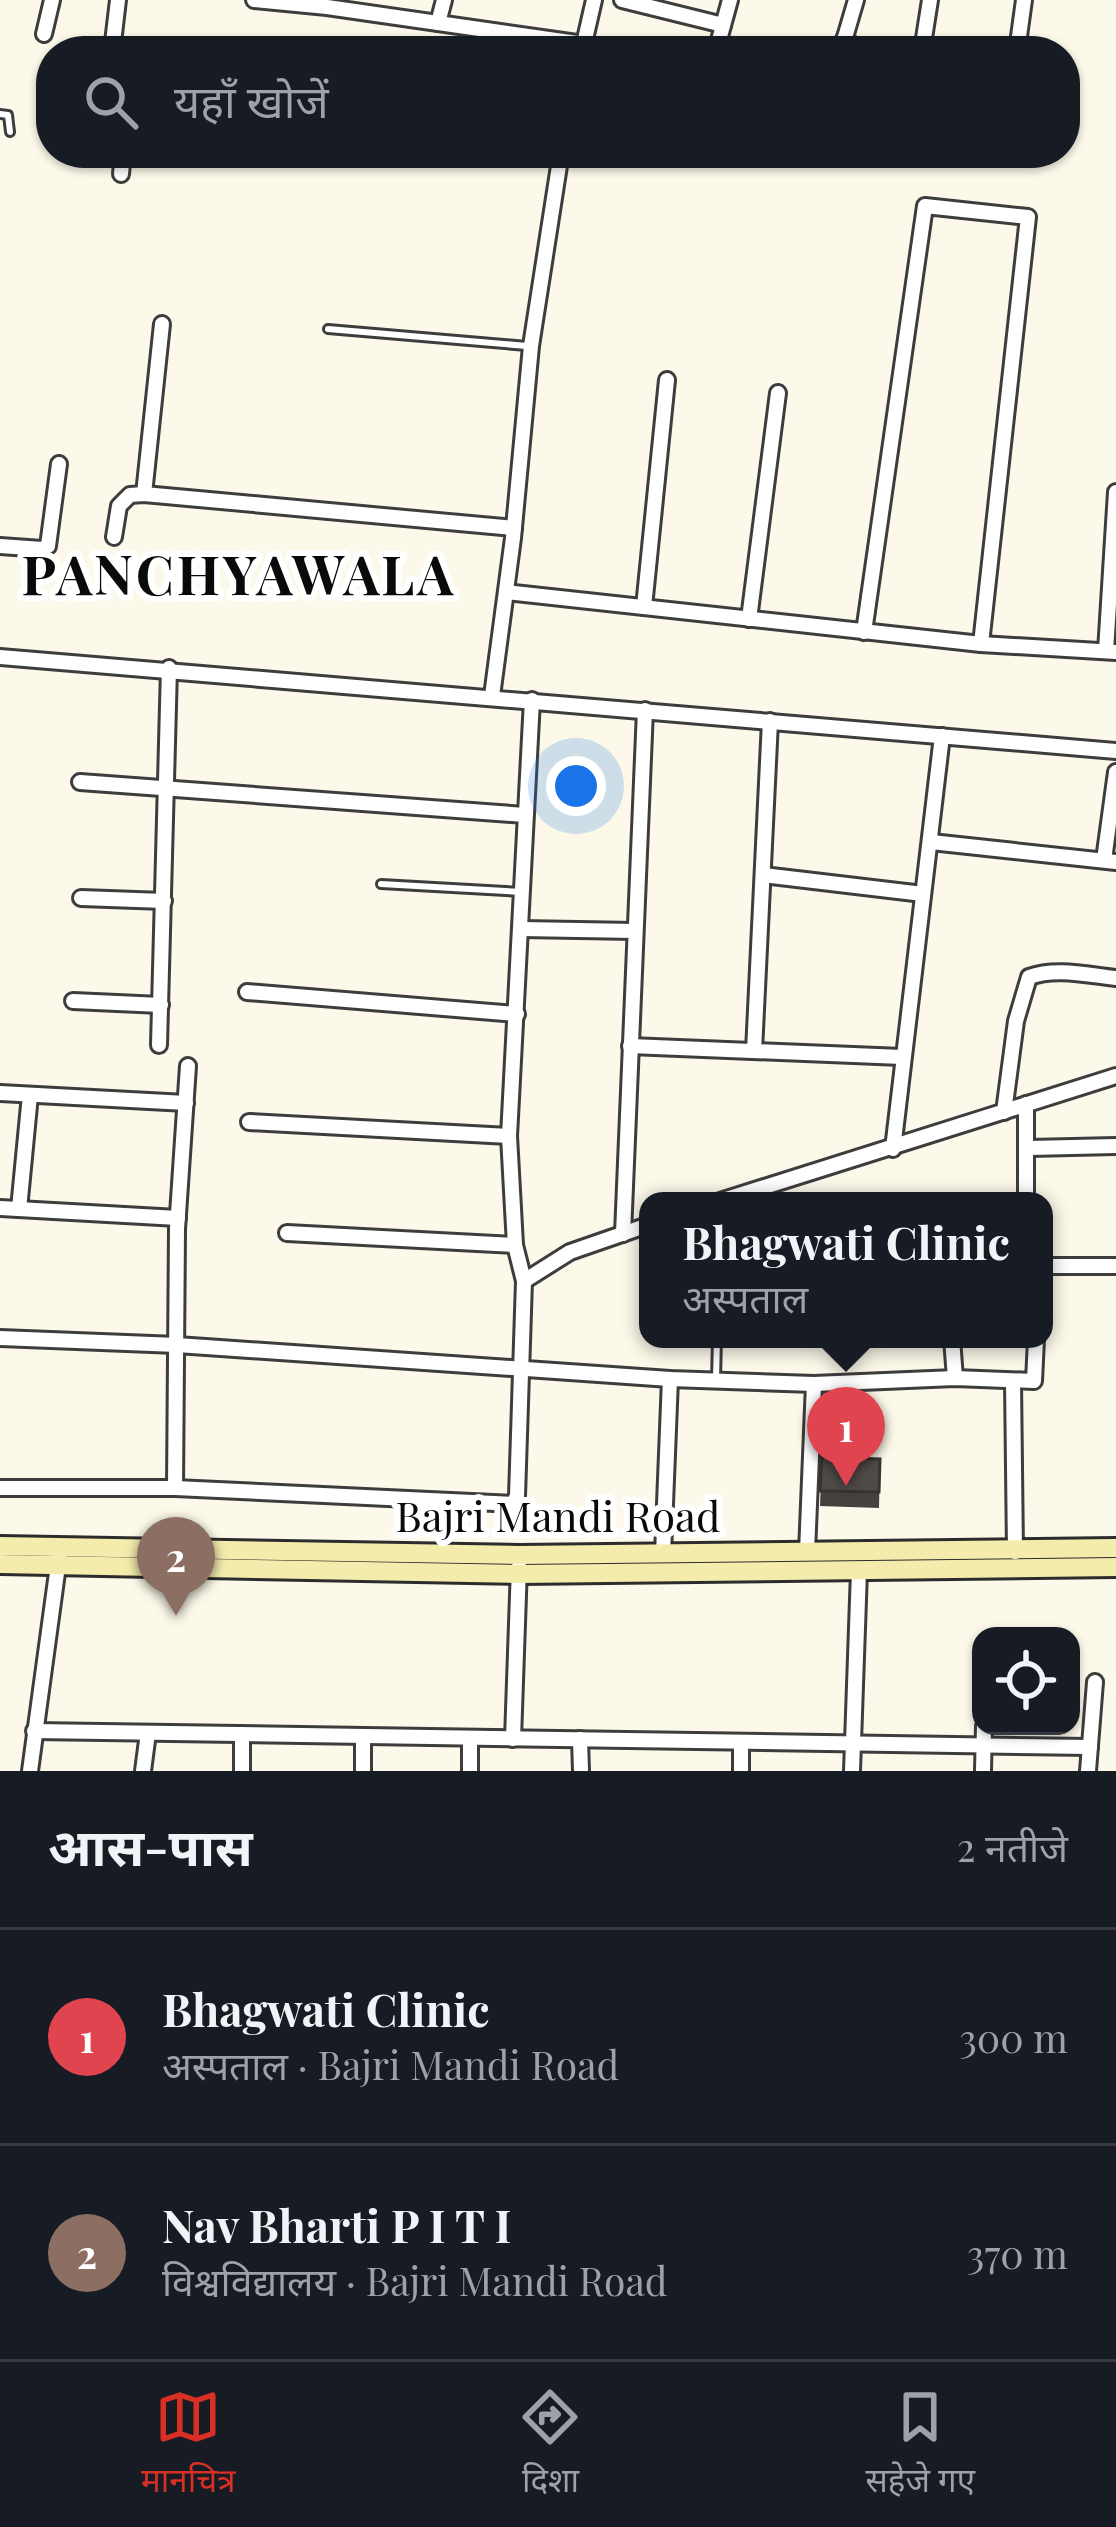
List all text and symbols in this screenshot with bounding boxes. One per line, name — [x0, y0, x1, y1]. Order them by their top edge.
search box — [36, 36, 1080, 168]
icon: search — [78, 69, 144, 135]
text: यहाँ खोजें — [174, 69, 329, 129]
district label: PANCHYAWALA — [22, 537, 456, 609]
your location — [546, 756, 606, 816]
popup — [639, 1192, 1053, 1348]
text: Bhagwati Clinic — [682, 1211, 1010, 1271]
text: अस्पताल — [682, 1271, 808, 1323]
pin: 1 — [807, 1387, 885, 1486]
street label: Bajri Mandi Road — [396, 1487, 720, 1543]
pin: 2 — [137, 1517, 215, 1616]
map controls — [972, 1627, 1080, 1735]
button: locate — [972, 1627, 1080, 1735]
text: आस-पास — [48, 1811, 253, 1879]
text: 2 नतीजे — [957, 1820, 1068, 1872]
text: Bhagwati Clinic — [162, 1978, 490, 2038]
text: 1 — [80, 2011, 94, 2063]
text: 300 m — [959, 2011, 1068, 2063]
text: अस्पताल · Bajri Mandi Road — [162, 2038, 619, 2090]
text: Nav Bharti P I T I — [162, 2194, 512, 2254]
text: 2 — [77, 2227, 97, 2279]
text: 370 m — [967, 2227, 1068, 2279]
text: विश्वविद्यालय · Bajri Mandi Road — [162, 2254, 667, 2306]
tab: मानचित्र — [141, 2384, 235, 2505]
tab: दिशा — [517, 2384, 583, 2505]
tab: सहेजे गए — [866, 2384, 975, 2505]

